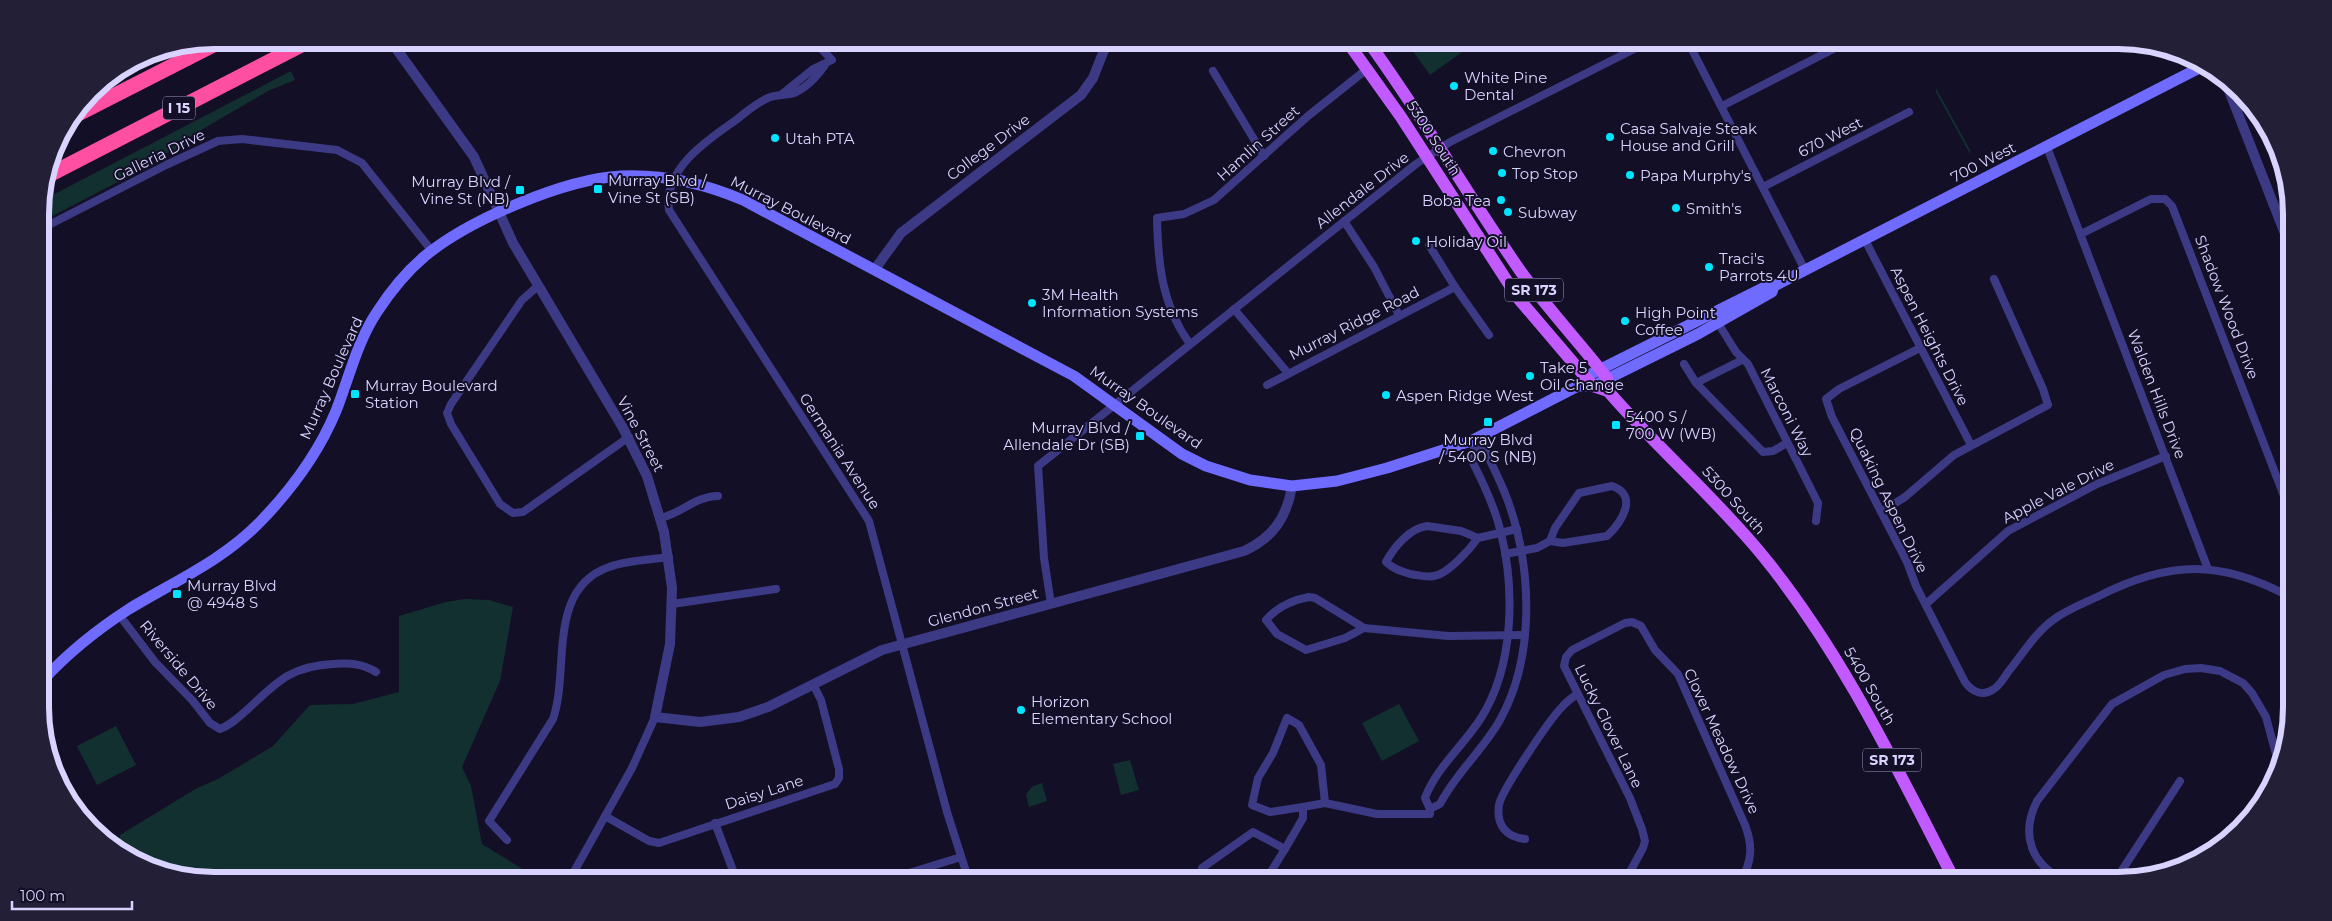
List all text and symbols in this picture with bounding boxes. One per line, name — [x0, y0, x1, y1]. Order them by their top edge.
place label: White Pine Dental — [1464, 68, 1547, 104]
marker: White Pine Dental — [1448, 80, 1460, 92]
road number: I 15 — [163, 96, 195, 120]
street label: 5300 South — [1403, 97, 1465, 179]
street label: Hamlin Street — [1213, 101, 1303, 185]
street label: College Drive — [943, 110, 1033, 184]
street label: 670 West — [1795, 113, 1865, 161]
place label: Casa Salvaje Steak House and Grill — [1620, 119, 1757, 155]
street label: Galleria Drive — [110, 125, 208, 185]
place label: Utah PTA — [785, 129, 855, 148]
marker: Casa Salvaje Steak House and Grill — [1604, 131, 1616, 143]
marker: Utah PTA — [769, 132, 781, 144]
street label: 700 West — [1947, 138, 2019, 186]
place label: Chevron — [1503, 142, 1566, 161]
marker: Chevron — [1487, 145, 1499, 157]
street label: Allendale Drive — [1311, 148, 1413, 232]
place label: Top Stop — [1512, 164, 1578, 183]
place label: Papa Murphy's — [1640, 166, 1751, 185]
marker: Top Stop — [1496, 167, 1508, 179]
marker: Papa Murphy's — [1624, 169, 1636, 181]
place label: Murray Blvd / Vine St (SB) — [608, 171, 708, 207]
street label: Murray Boulevard — [728, 171, 854, 249]
place label: Murray Blvd / Vine St (NB) — [411, 172, 511, 208]
marker: Murray Blvd / Vine St (SB) — [592, 183, 604, 195]
marker: Murray Blvd / Vine St (NB) — [514, 184, 526, 196]
place label: Boba Tea — [1422, 191, 1491, 210]
marker: Boba Tea — [1495, 194, 1507, 206]
place label: Smith's — [1686, 199, 1742, 218]
marker: Smith's — [1670, 202, 1682, 214]
place label: Subway — [1518, 203, 1578, 222]
marker: Subway — [1502, 206, 1514, 218]
place label: Holiday Oil — [1426, 232, 1507, 251]
street label: Shadow Wood Drive — [2191, 232, 2263, 382]
marker: Holiday Oil — [1410, 235, 1422, 247]
place label: Traci's Parrots 4U — [1719, 249, 1799, 285]
marker: Traci's Parrots 4U — [1703, 261, 1715, 273]
street label: Aspen Heights Drive — [1887, 263, 1973, 409]
road number: SR 173 — [1505, 278, 1563, 302]
street label: Murray Ridge Road — [1286, 282, 1422, 364]
place label: 3M Health Information Systems — [1042, 285, 1198, 321]
marker: 3M Health Information Systems — [1026, 297, 1038, 309]
place label: High Point Coffee — [1635, 303, 1716, 339]
street label: Murray Boulevard — [295, 313, 367, 443]
marker: High Point Coffee — [1619, 315, 1631, 327]
street label: Walden Hills Drive — [2124, 327, 2190, 461]
place label: Take 5 Oil Change — [1540, 358, 1624, 394]
street label: Murray Boulevard — [1086, 361, 1206, 453]
street label: Marconi Way — [1756, 364, 1818, 460]
marker: Take 5 Oil Change — [1524, 370, 1536, 382]
place label: Murray Boulevard Station — [365, 376, 498, 412]
place label: Aspen Ridge West — [1396, 386, 1534, 405]
marker: Murray Boulevard Station — [349, 388, 361, 400]
street label: Germania Avenue — [795, 389, 885, 513]
marker: Aspen Ridge West — [1380, 389, 1392, 401]
street label: Vine Street — [613, 393, 669, 475]
place label: 5400 S / 700 W (WB) — [1626, 407, 1717, 443]
marker: Murray Blvd / 5400 S (NB) — [1482, 416, 1494, 428]
place label: Murray Blvd / Allendale Dr (SB) — [1003, 418, 1131, 454]
marker: 5400 S / 700 W (WB) — [1610, 419, 1622, 431]
street label: Quaking Aspen Drive — [1846, 424, 1932, 576]
marker: Murray Blvd / Allendale Dr (SB) — [1134, 430, 1146, 442]
place label: Murray Blvd / 5400 S (NB) — [1438, 430, 1537, 466]
street label: Apple Vale Drive — [1999, 455, 2117, 527]
street label: 5300 South — [1698, 462, 1770, 538]
place label: Murray Blvd @ 4948 S — [187, 576, 277, 612]
street label: Glendon Street — [926, 583, 1040, 631]
marker: Murray Blvd @ 4948 S — [171, 588, 183, 600]
street label: Riverside Drive — [136, 616, 222, 714]
street label: 5400 South — [1840, 644, 1900, 728]
street label: Lucky Clover Lane — [1571, 661, 1647, 791]
street label: Clover Meadow Drive — [1680, 665, 1764, 817]
place label: Horizon Elementary School — [1031, 692, 1172, 728]
marker: Horizon Elementary School — [1015, 704, 1027, 716]
road number: SR 173 — [1863, 748, 1921, 772]
street label: Daisy Lane — [722, 770, 806, 814]
scale bar — [12, 878, 132, 910]
text: 100 m — [20, 886, 65, 905]

